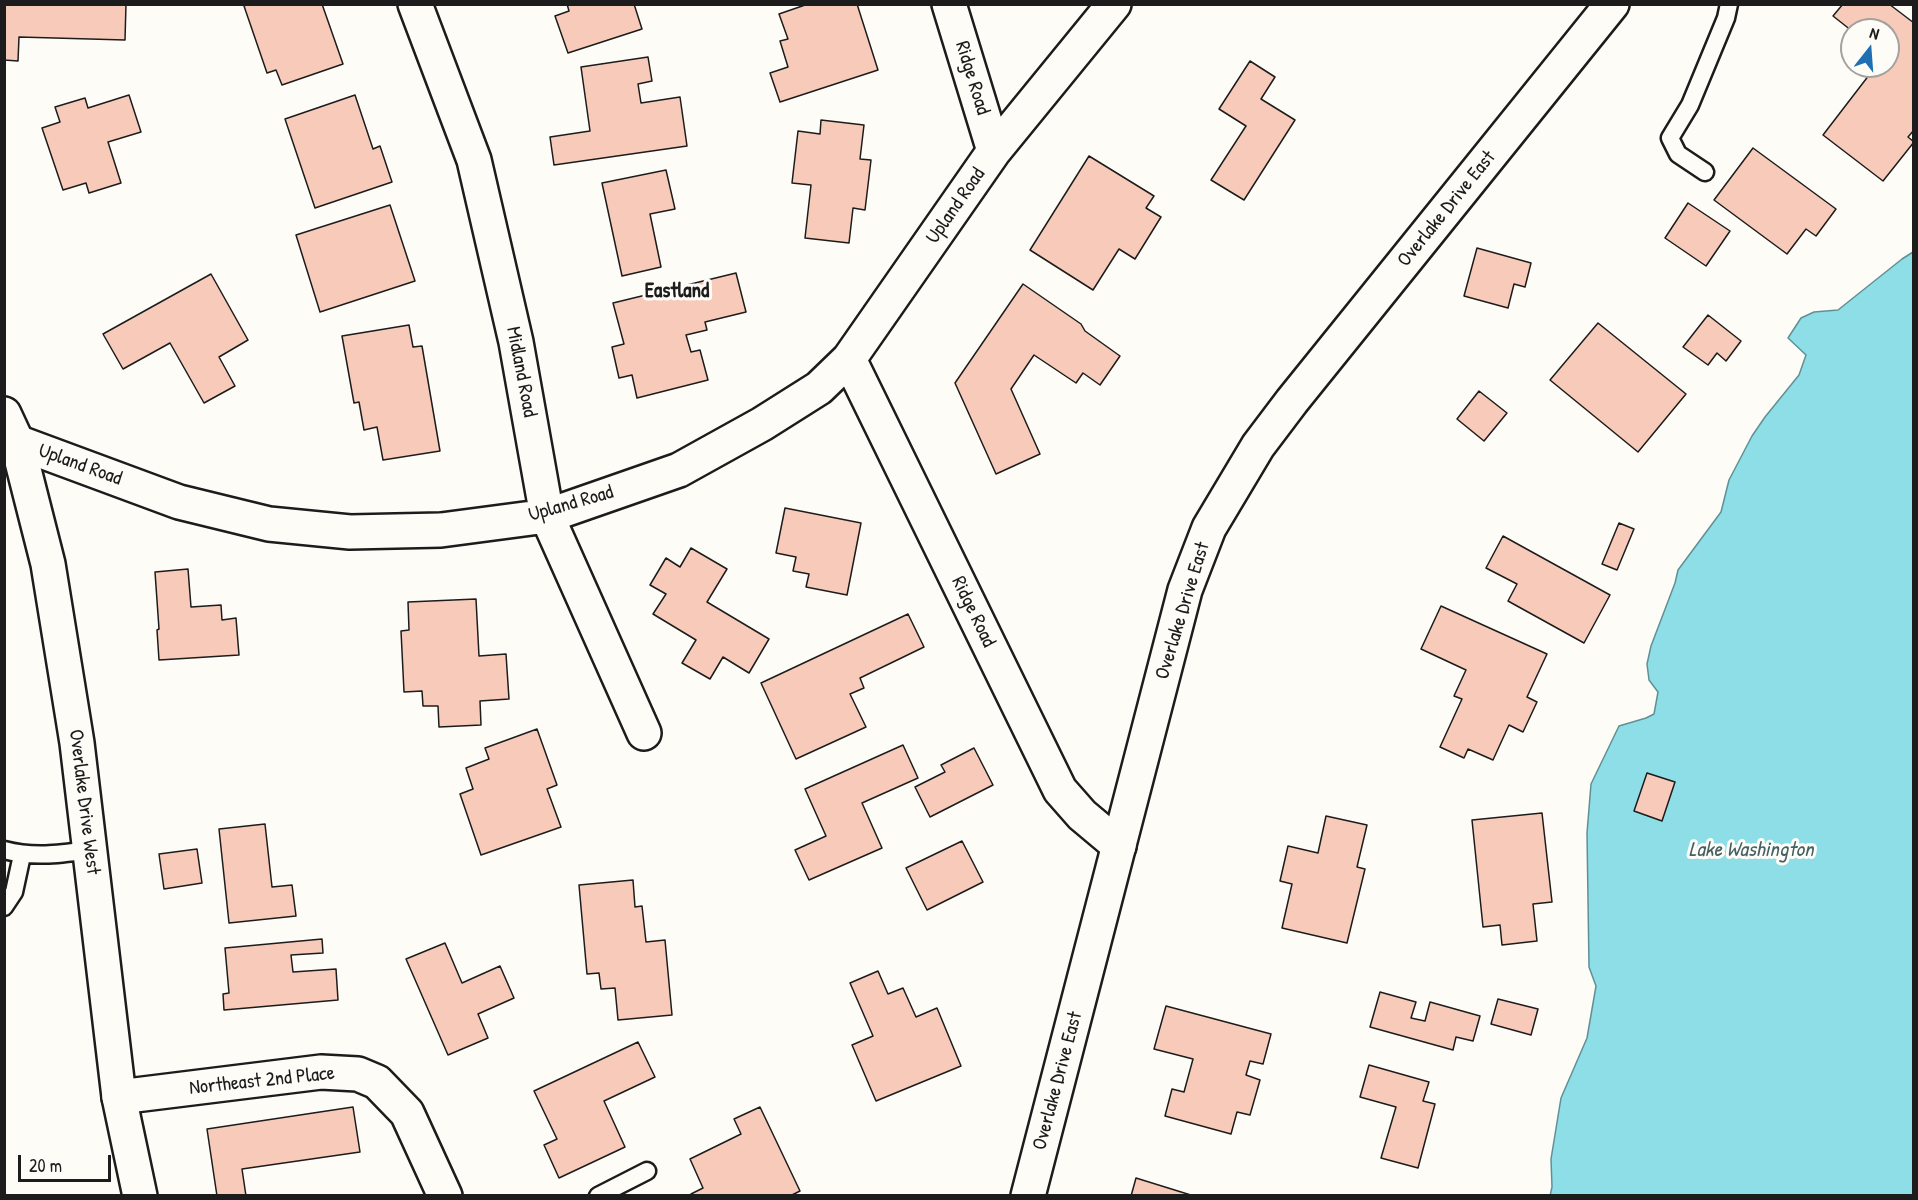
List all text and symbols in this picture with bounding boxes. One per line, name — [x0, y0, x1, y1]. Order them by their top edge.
north arrow — [1840, 18, 1900, 78]
text: N — [1867, 21, 1882, 44]
street label: Ridge Road — [949, 38, 995, 118]
street label: Overlake Drive East — [1393, 146, 1501, 272]
street label: Upland Road — [921, 164, 991, 248]
district label: Eastland — [645, 278, 709, 304]
street label: Midland Road — [500, 325, 542, 419]
street label: Upland Road — [35, 439, 125, 491]
street label: Upland Road — [526, 480, 616, 528]
street label: Overlake Drive East — [1151, 539, 1215, 683]
street label: Ridge Road — [946, 573, 1000, 651]
street label: Overlake Drive West — [63, 728, 105, 876]
water label: Lake Washington — [1689, 837, 1813, 863]
street label: Overlake Drive East — [1028, 1009, 1088, 1153]
street label: Northeast 2nd Place — [188, 1061, 336, 1101]
scale bar — [21, 1143, 114, 1181]
text: 20 m — [29, 1153, 62, 1178]

